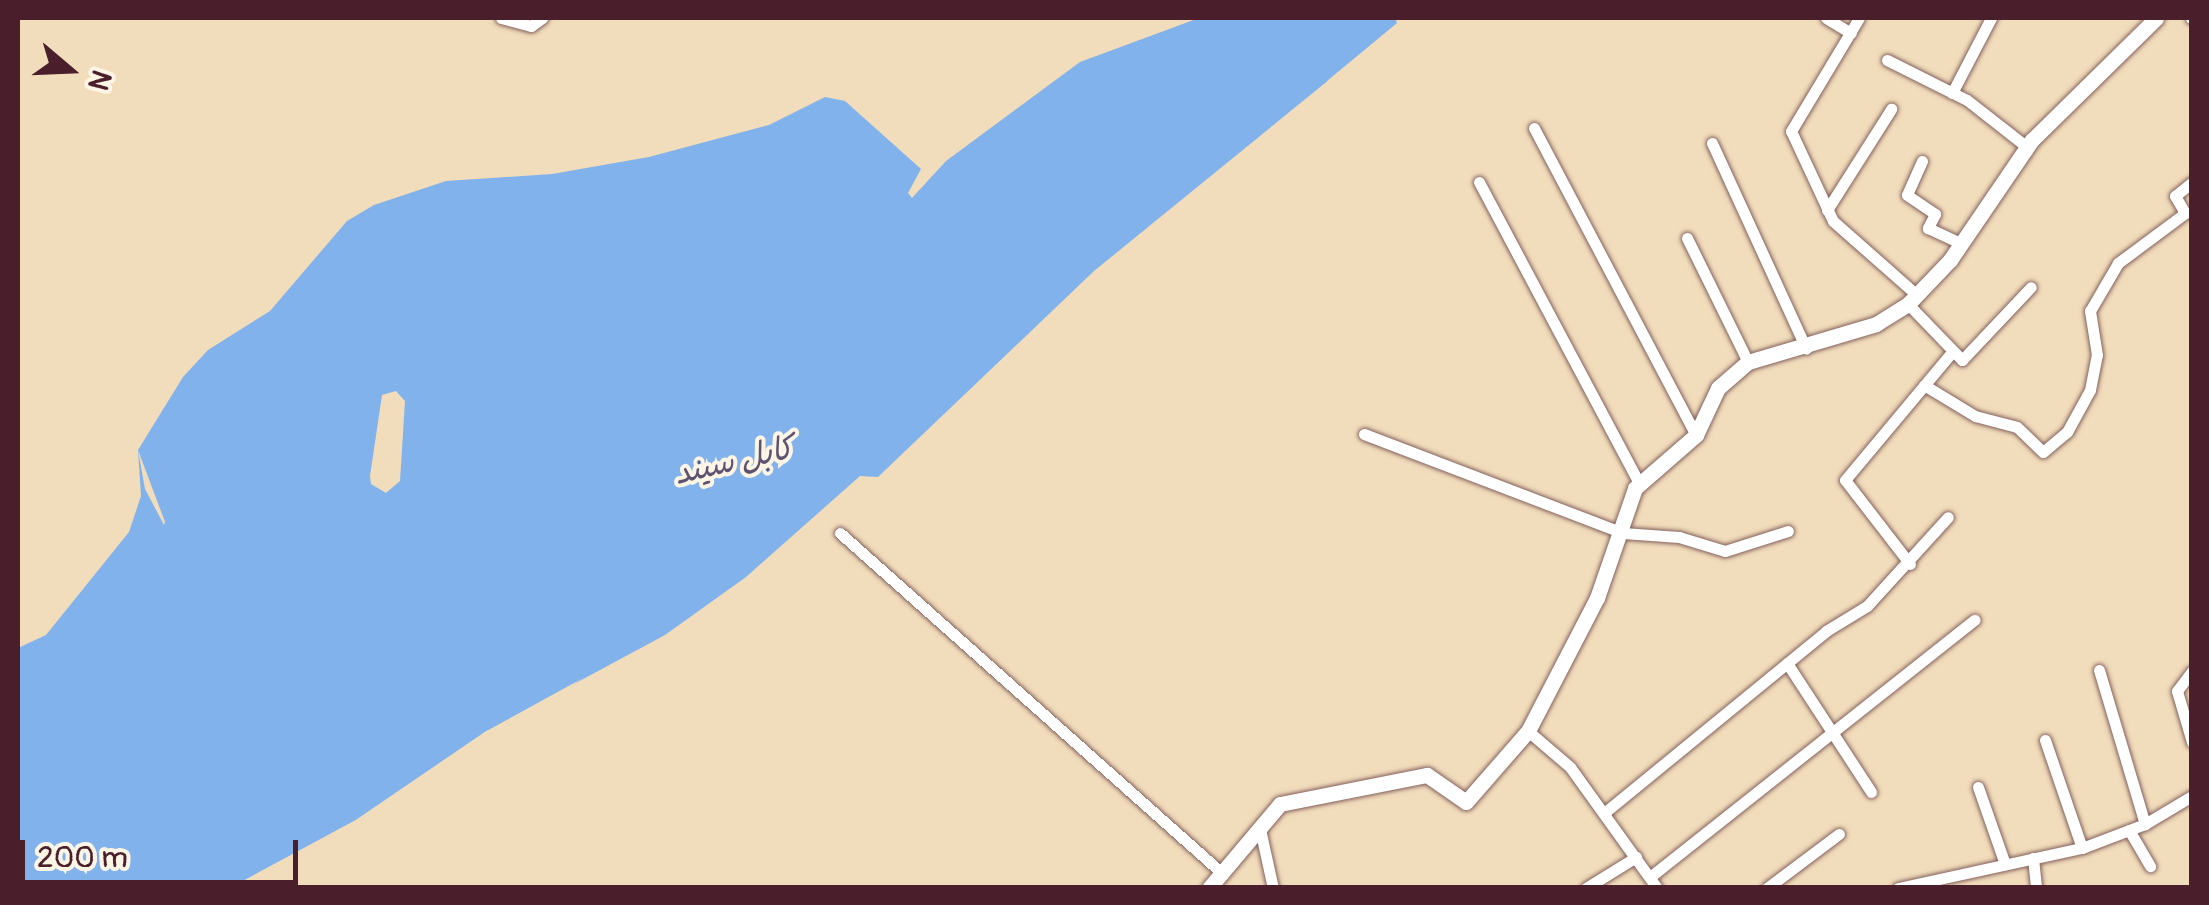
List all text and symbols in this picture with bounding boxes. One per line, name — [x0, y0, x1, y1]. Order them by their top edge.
north arrow — [20, 20, 120, 120]
text: N — [79, 65, 118, 95]
water label: کابل سيند — [670, 429, 798, 493]
scale bar — [25, 820, 302, 882]
text: 200 m — [37, 839, 128, 876]

